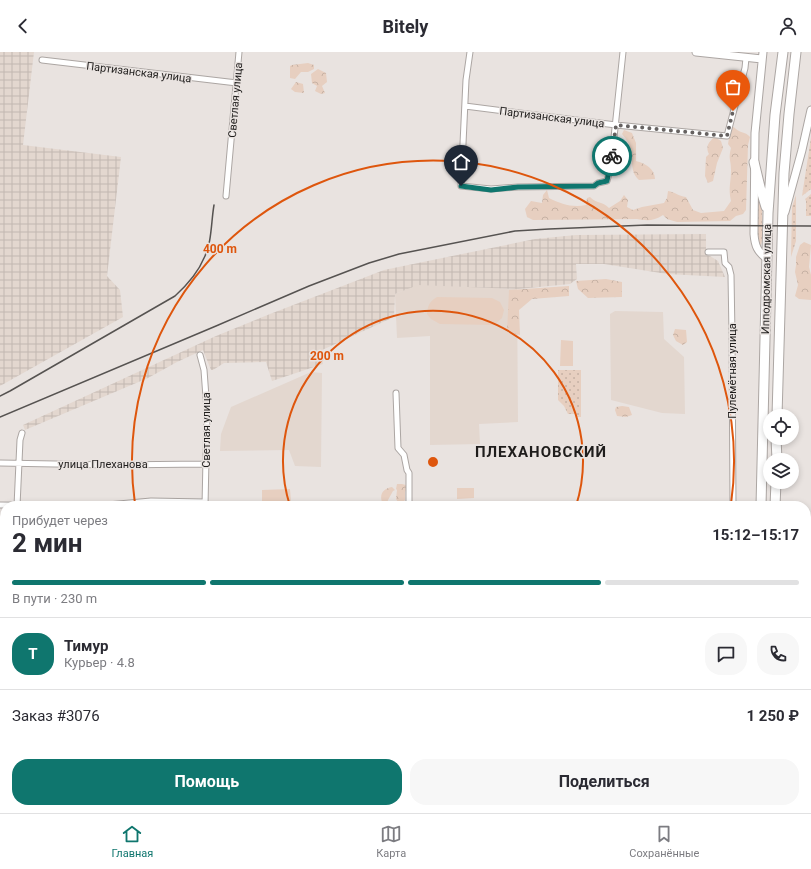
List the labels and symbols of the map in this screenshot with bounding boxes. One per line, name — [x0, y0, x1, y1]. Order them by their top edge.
street label: Партизанская улица — [86, 60, 192, 85]
street label: Светлая улица — [226, 62, 245, 138]
pin — [716, 70, 750, 111]
street label: Партизанская улица — [499, 105, 605, 130]
courier — [592, 136, 632, 176]
pin — [444, 145, 478, 186]
street label: Ипподромская улица — [759, 224, 774, 334]
text: 400 m — [203, 242, 237, 256]
street label: Пулемётная улица — [726, 323, 739, 419]
text: 200 m — [310, 349, 344, 363]
street label: Светлая улица — [200, 392, 213, 468]
district label: ПЛЕХАНОВСКИЙ — [475, 443, 607, 461]
centre of rings — [426, 455, 440, 469]
street label: улица Плеханова — [58, 458, 148, 471]

